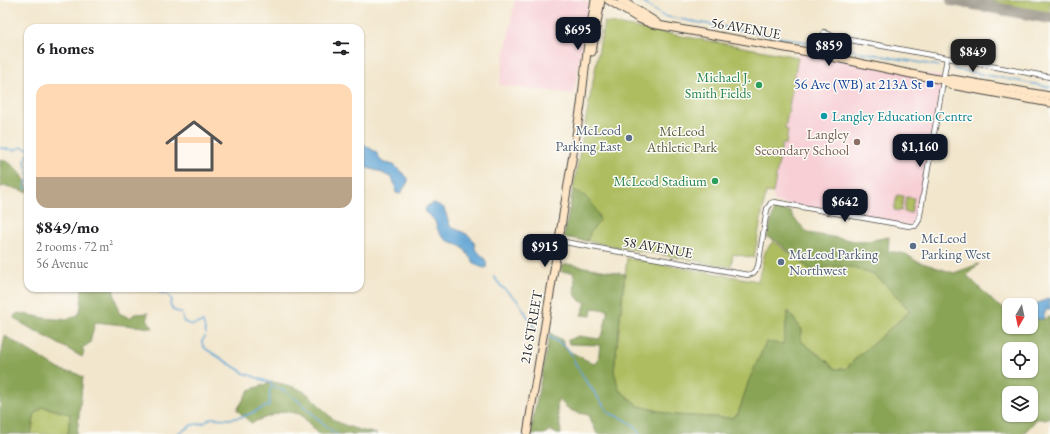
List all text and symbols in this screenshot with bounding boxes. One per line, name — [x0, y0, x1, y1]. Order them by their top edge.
street label: 56 AVENUE — [710, 13, 782, 43]
pin: $695 — [554, 17, 602, 51]
text: $695 — [565, 21, 591, 38]
pin: $859 — [805, 33, 853, 67]
text: 6 homes — [36, 37, 94, 59]
icon: filters — [330, 37, 352, 59]
text: $859 — [816, 37, 842, 54]
pin: $849 — [949, 39, 997, 73]
text: $849 — [960, 43, 986, 60]
place label: Michael J. Smith Fields — [685, 68, 751, 102]
place label: 56 Ave (WB) at 213A St — [794, 75, 923, 93]
marker: 56 Ave (WB) at 213A St — [925, 79, 935, 89]
marker: Michael J. Smith Fields — [754, 80, 764, 90]
place label: Langley Education Centre — [832, 107, 973, 125]
icon: home — [158, 110, 230, 182]
marker: Langley Education Centre — [819, 111, 829, 121]
place label: McLeod Parking East — [555, 121, 622, 155]
park label: McLeod Athletic Park — [646, 122, 718, 156]
place label: Langley Secondary School — [755, 125, 850, 159]
marker: McLeod Parking East — [624, 133, 634, 143]
pin: $1,160 — [887, 134, 953, 168]
marker: Langley Secondary School — [852, 137, 862, 147]
text: $1,160 — [902, 138, 938, 155]
place label: McLeod Stadium — [613, 172, 707, 190]
marker: McLeod Stadium — [710, 176, 720, 186]
pin: $642 — [821, 189, 869, 223]
text: $642 — [832, 193, 858, 210]
text: $849/mo — [36, 216, 99, 238]
place label: McLeod Parking West — [921, 229, 991, 263]
street label: 58 AVENUE — [622, 232, 694, 262]
pin: $915 — [521, 234, 569, 268]
text: 2 rooms · 72 m² — [36, 238, 113, 255]
text: $915 — [532, 238, 558, 255]
marker: McLeod Parking West — [908, 241, 918, 251]
place label: McLeod Parking Northwest — [789, 245, 879, 279]
text: 56 Avenue — [36, 255, 88, 272]
marker: McLeod Parking Northwest — [776, 257, 786, 267]
street label: 216 STREET — [516, 288, 546, 365]
north arrow — [1002, 298, 1038, 334]
map controls — [1002, 298, 1038, 422]
button: locate — [1002, 342, 1038, 378]
button: layers — [1002, 386, 1038, 422]

